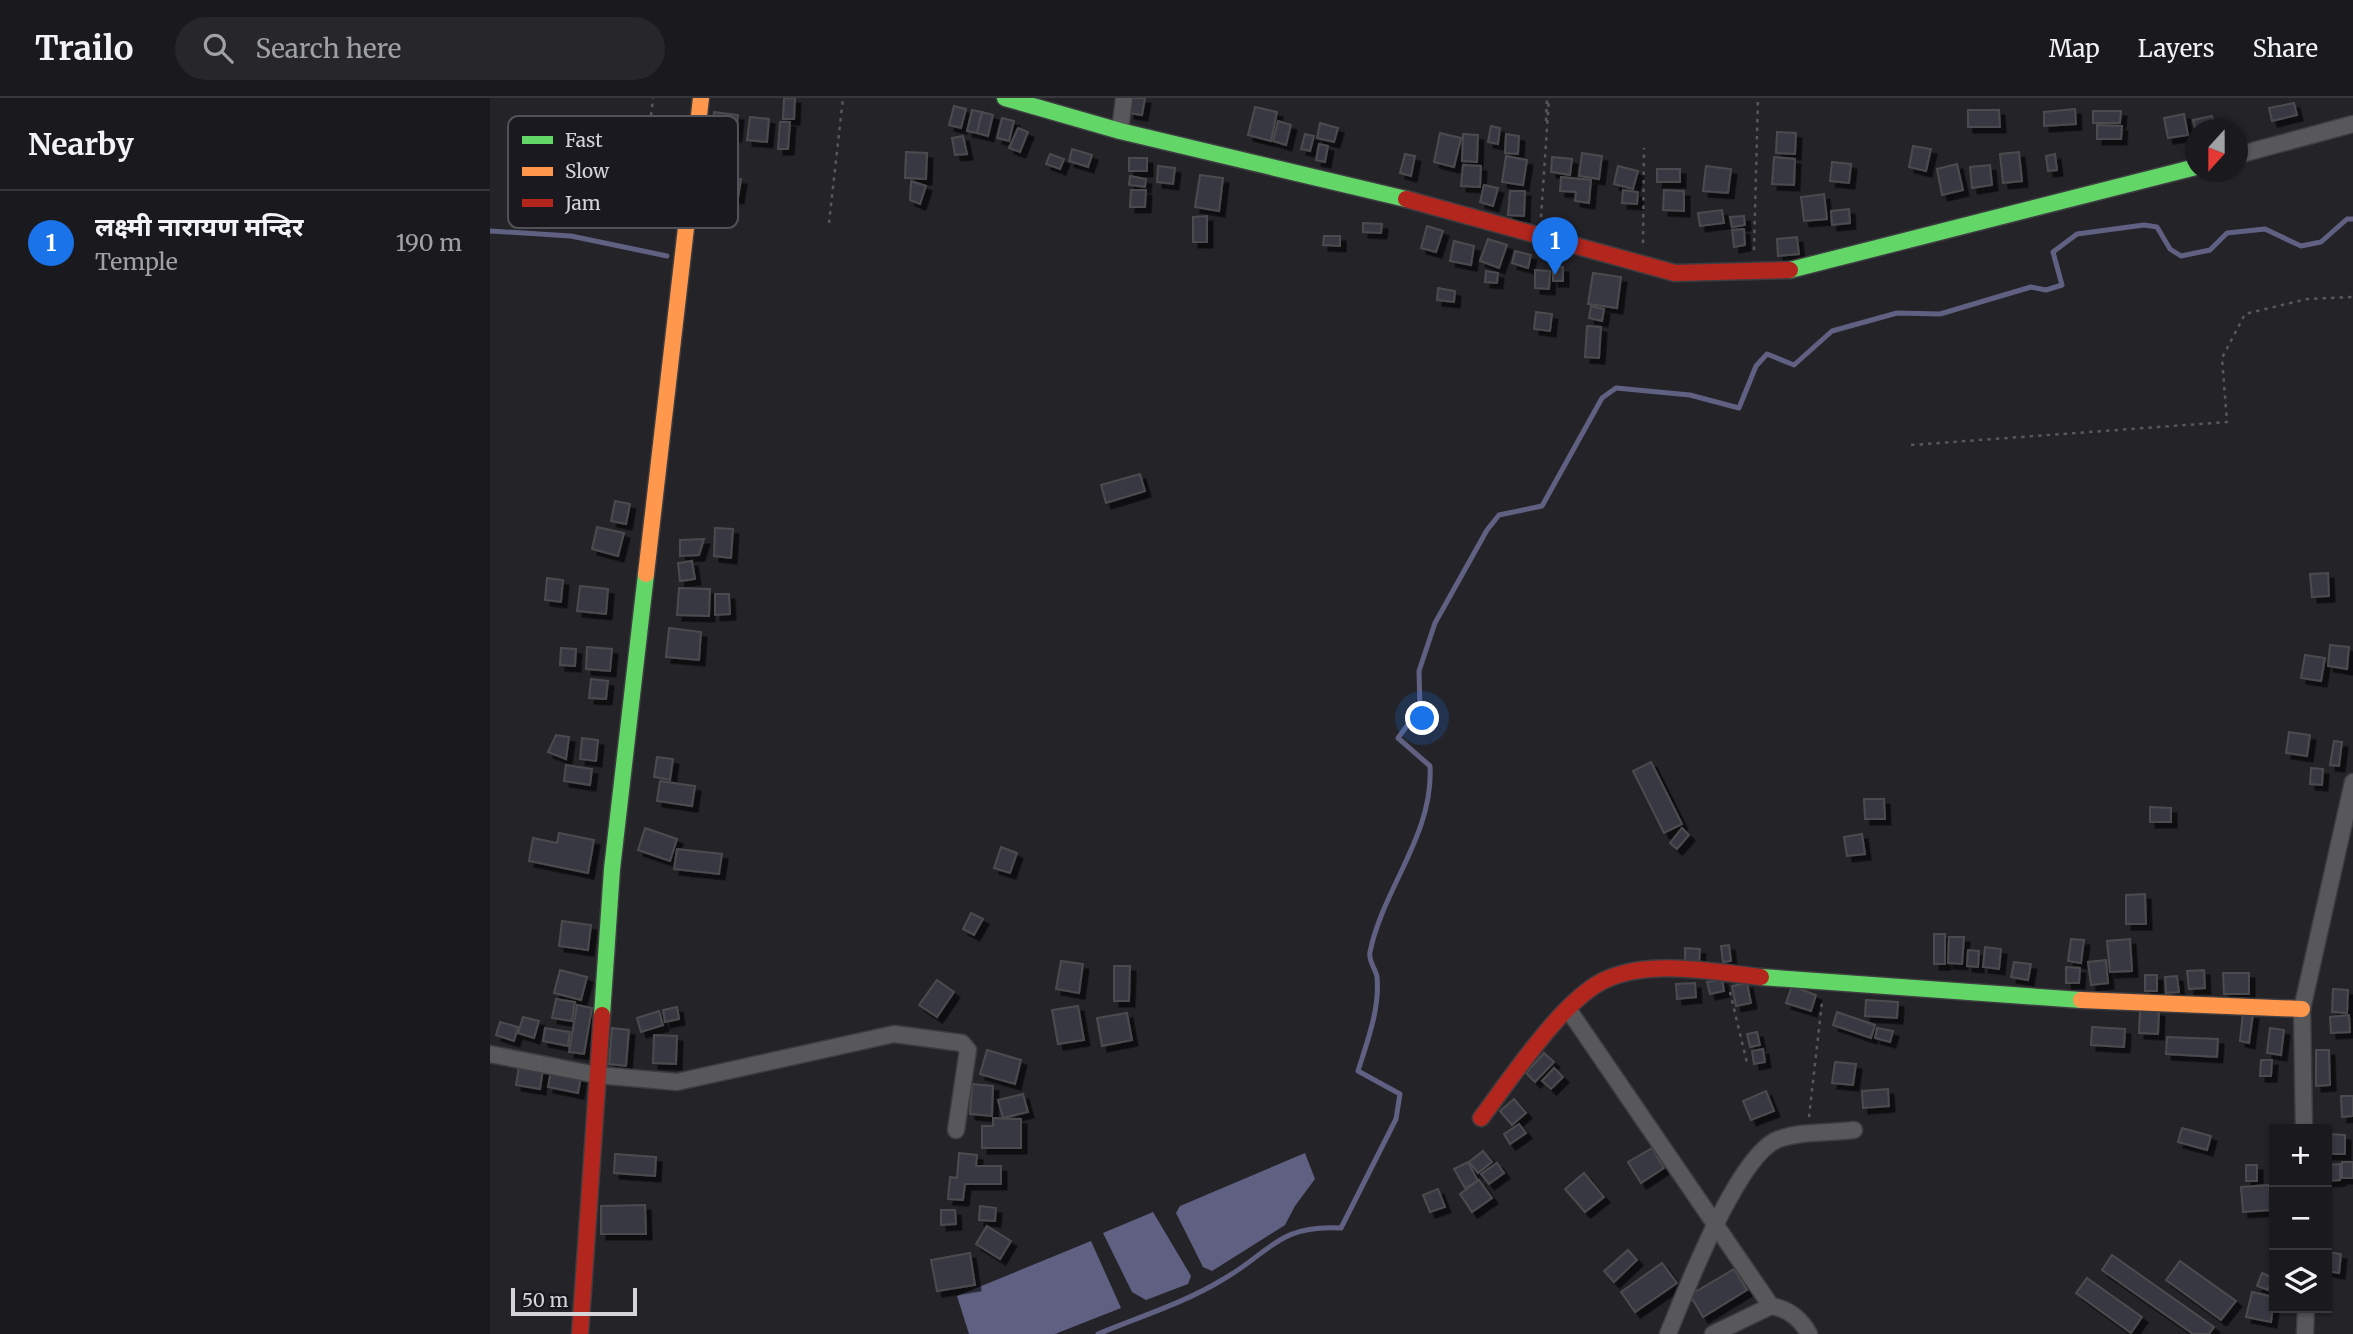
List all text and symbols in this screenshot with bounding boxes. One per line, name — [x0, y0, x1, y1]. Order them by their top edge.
search box — [175, 17, 665, 80]
text: Trailo — [35, 28, 133, 69]
icon: search — [199, 29, 237, 67]
text: Search here — [255, 32, 401, 65]
text: Map — [2049, 33, 2100, 64]
text: Layers — [2138, 33, 2214, 64]
text: Share — [2252, 33, 2318, 64]
legend — [508, 116, 738, 228]
north arrow — [2185, 119, 2248, 182]
text: Nearby — [28, 125, 134, 163]
text: Fast — [565, 128, 603, 152]
text: Slow — [565, 159, 610, 183]
text: Jam — [564, 191, 601, 215]
text: लक्ष्मी नारायण मन्दिर — [95, 210, 303, 243]
pin: 1 — [1532, 217, 1578, 275]
text: 1 — [46, 228, 56, 257]
text: 190 m — [396, 228, 462, 257]
text: Temple — [95, 247, 178, 276]
your location — [1405, 701, 1439, 735]
map controls — [2269, 1124, 2332, 1313]
button: + — [2269, 1124, 2332, 1187]
button: − — [2269, 1187, 2332, 1250]
button: layers — [2269, 1250, 2332, 1313]
scale bar — [511, 1285, 637, 1317]
text: 50 m — [522, 1288, 568, 1312]

